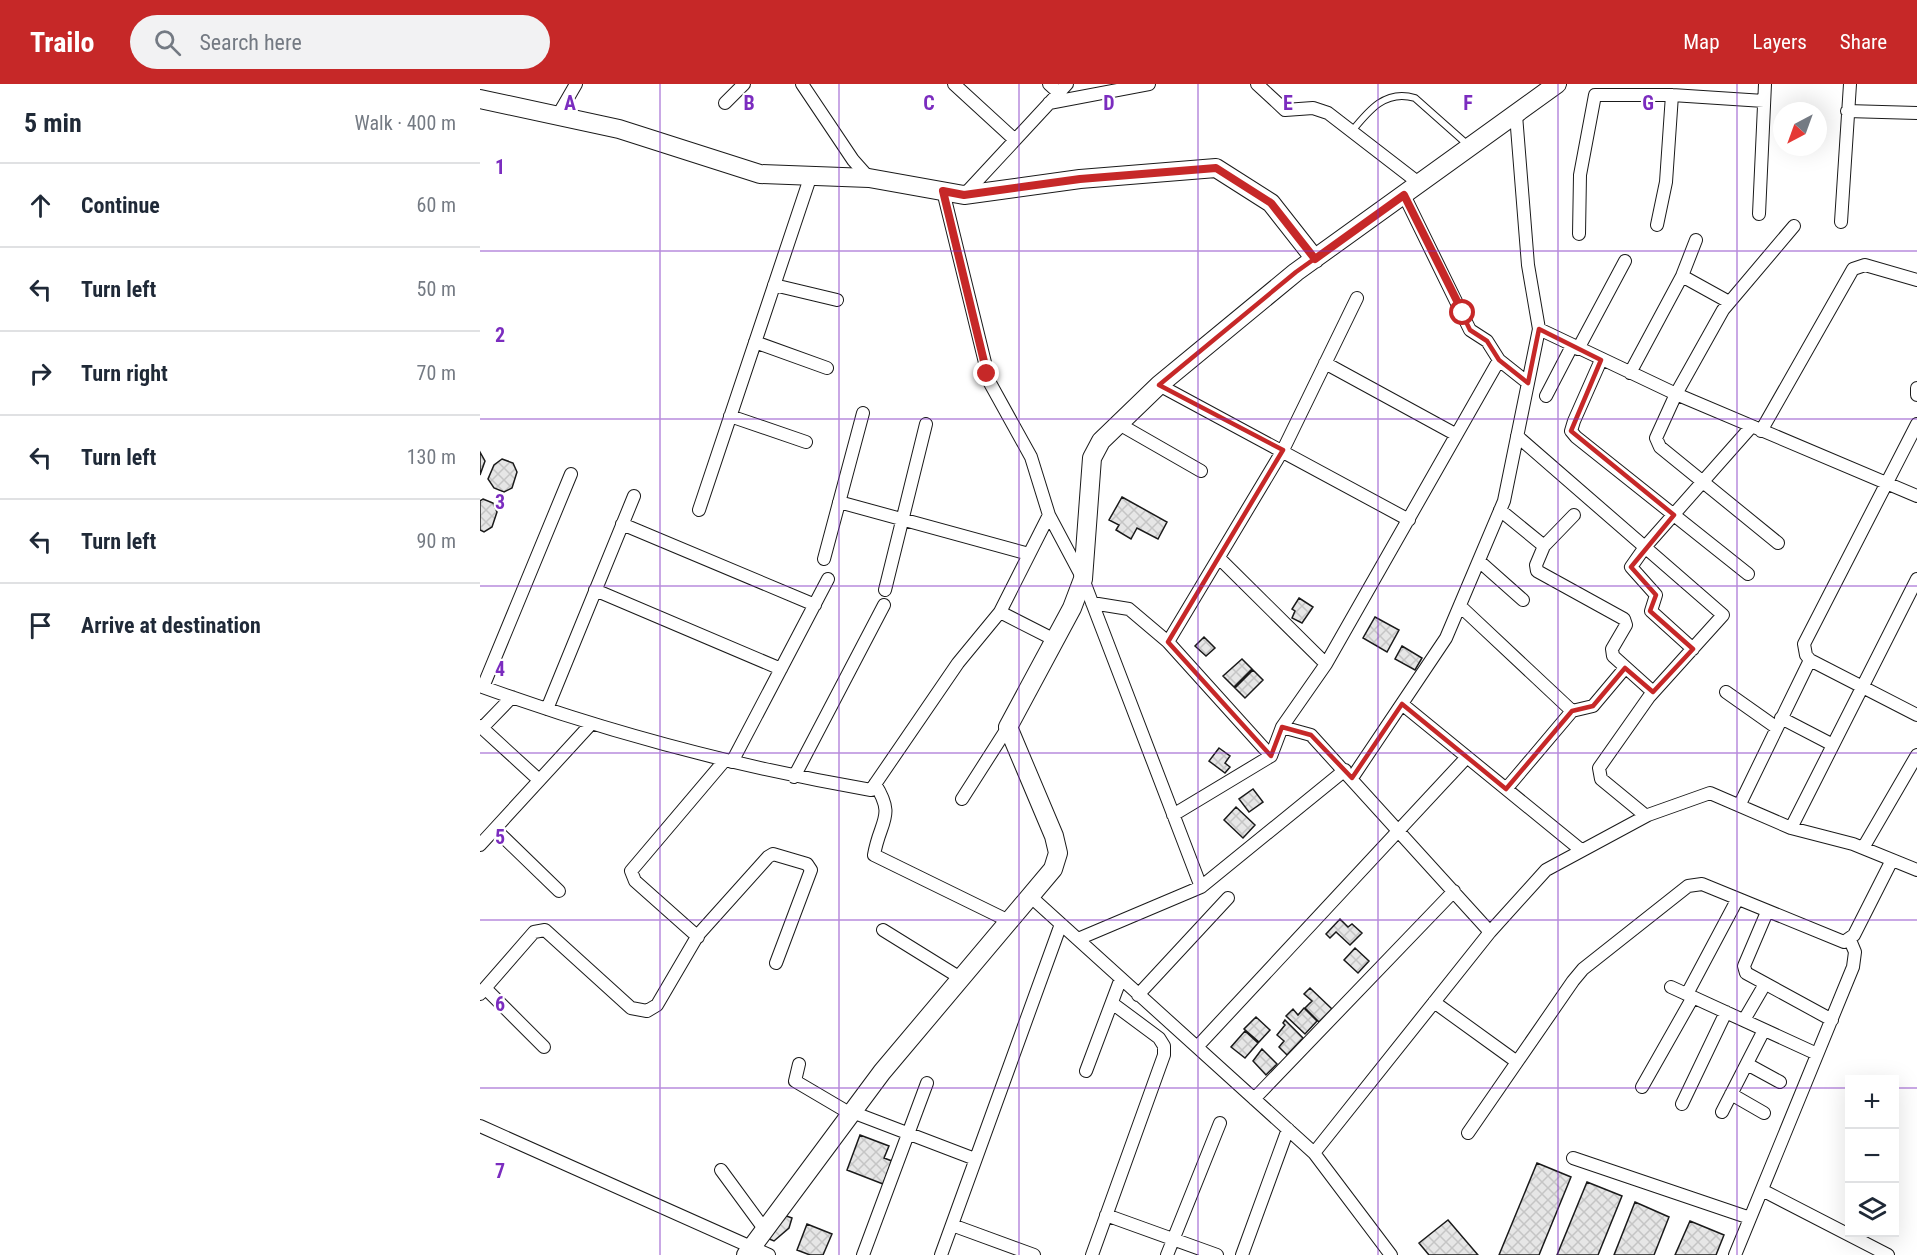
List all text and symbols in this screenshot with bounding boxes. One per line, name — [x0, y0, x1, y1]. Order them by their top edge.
search box — [130, 15, 550, 69]
text: Trailo — [30, 26, 94, 59]
icon: search — [151, 26, 184, 59]
text: Search here — [199, 30, 302, 55]
text: Map — [1683, 30, 1720, 54]
text: Layers — [1753, 30, 1807, 54]
text: Share — [1840, 30, 1887, 54]
text: A — [564, 91, 576, 115]
text: B — [743, 91, 755, 115]
text: C — [923, 91, 935, 115]
text: D — [1103, 91, 1115, 115]
text: E — [1283, 91, 1293, 115]
text: F — [1463, 91, 1473, 115]
text: G — [1642, 91, 1654, 115]
north arrow — [1773, 102, 1827, 156]
text: 5 min — [24, 108, 82, 138]
text: Walk · 400 m — [355, 111, 456, 135]
text: 1 — [495, 155, 505, 179]
icon: ahead — [24, 189, 57, 222]
text: Continue — [81, 193, 160, 218]
text: 60 m — [417, 193, 456, 217]
icon: left — [24, 273, 57, 306]
text: Turn left — [81, 277, 156, 302]
text: 50 m — [417, 277, 456, 301]
route start — [1449, 299, 1475, 325]
text: 2 — [495, 323, 505, 347]
icon: right — [24, 357, 57, 390]
route end — [973, 360, 999, 386]
text: Turn right — [81, 361, 168, 386]
text: 70 m — [417, 361, 456, 385]
icon: left — [24, 441, 57, 474]
text: Turn left — [81, 445, 156, 470]
text: 130 m — [407, 445, 456, 469]
text: 3 — [495, 490, 505, 514]
icon: left — [24, 525, 57, 558]
text: Turn left — [81, 529, 156, 554]
text: 90 m — [417, 529, 456, 553]
icon: arrive — [24, 609, 57, 642]
text: Arrive at destination — [81, 613, 261, 638]
text: 4 — [495, 657, 505, 681]
text: 5 — [495, 825, 505, 849]
text: 6 — [495, 992, 505, 1016]
map controls — [1845, 1075, 1899, 1237]
button: + — [1845, 1075, 1899, 1129]
button: − — [1845, 1129, 1899, 1183]
text: 7 — [495, 1159, 505, 1183]
button: layers — [1845, 1183, 1899, 1237]

